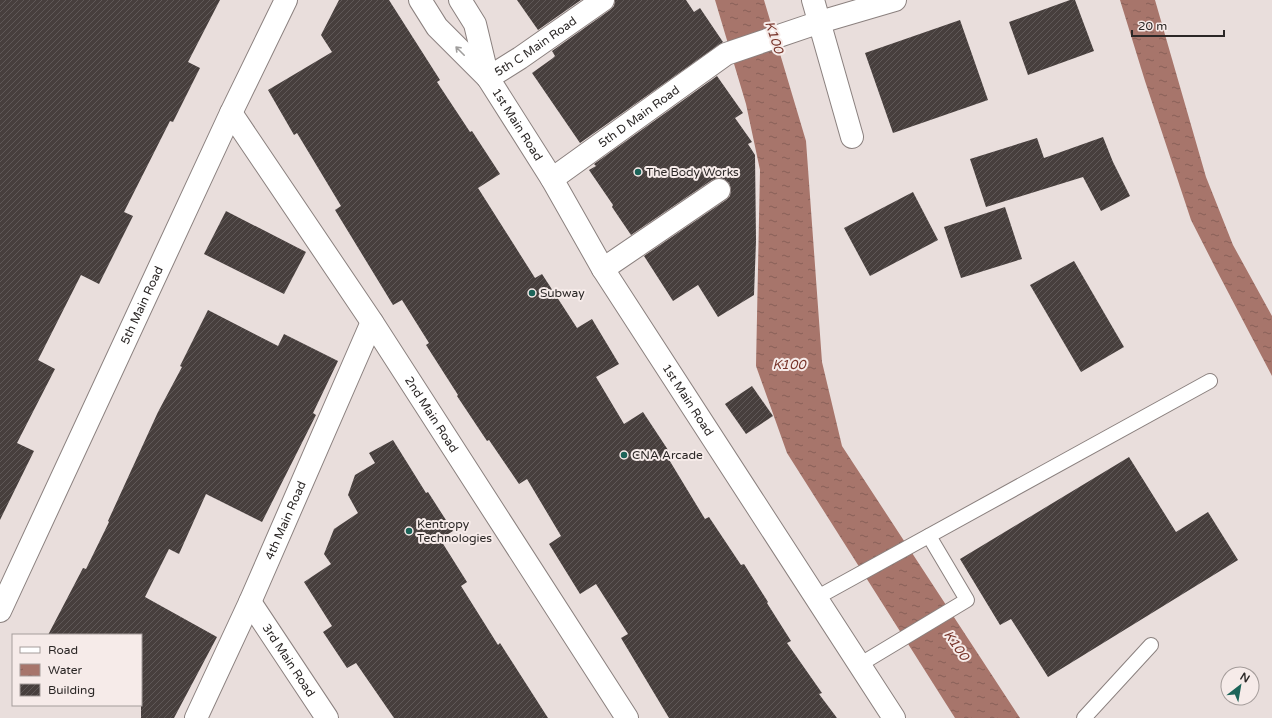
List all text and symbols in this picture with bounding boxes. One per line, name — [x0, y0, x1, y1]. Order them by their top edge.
scale bar — [1132, 12, 1224, 38]
street label: 5th C Main Road — [492, 14, 579, 79]
water label: K100 — [761, 19, 787, 57]
text: 20 m — [1138, 19, 1167, 33]
one-way arrow — [455, 46, 465, 56]
street label: 5th D Main Road — [596, 83, 682, 150]
street label: 1st Main Road — [489, 86, 546, 163]
place label: The Body Works — [646, 165, 739, 179]
marker: The Body Works — [633, 167, 643, 177]
street label: 5th Main Road — [118, 264, 166, 347]
place label: Subway — [540, 286, 585, 300]
marker: Subway — [527, 288, 537, 298]
water label: K100 — [772, 357, 807, 373]
street label: 1st Main Road — [659, 361, 716, 438]
street label: 2nd Main Road — [402, 374, 461, 455]
place label: CNA Arcade — [632, 448, 703, 462]
marker: CNA Arcade — [619, 450, 629, 460]
street label: 4th Main Road — [262, 479, 309, 562]
place label: Kentropy Technologies — [417, 517, 492, 545]
marker: Kentropy Technologies — [404, 526, 414, 536]
street label: 3rd Main Road — [259, 621, 318, 699]
water label: K100 — [940, 627, 973, 665]
legend — [12, 634, 142, 706]
text: Road — [48, 643, 78, 657]
text: Water — [48, 663, 83, 677]
north arrow — [1220, 666, 1260, 706]
text: N — [1238, 670, 1252, 686]
text: Building — [48, 683, 95, 697]

